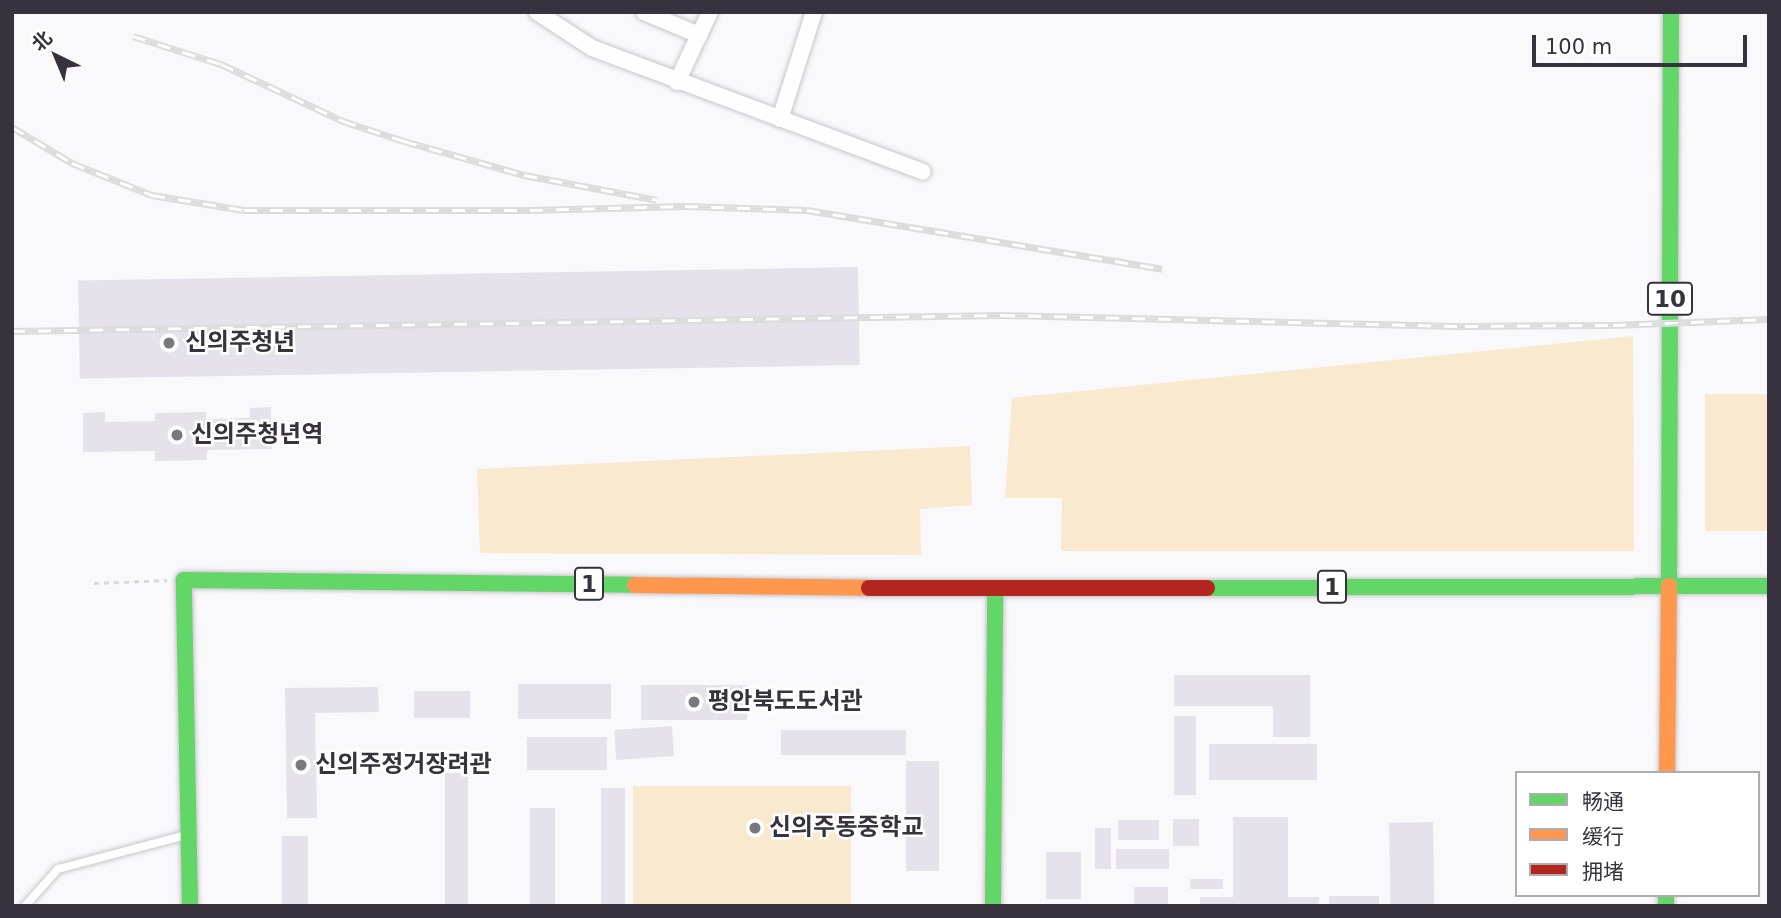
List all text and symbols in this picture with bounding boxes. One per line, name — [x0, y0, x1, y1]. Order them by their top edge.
north arrow — [21, 21, 91, 91]
scale bar — [1536, 21, 1751, 65]
text: 北 — [27, 26, 56, 55]
text: 100 m — [1545, 35, 1612, 59]
road number: 10 — [1646, 280, 1694, 318]
place label: 신의주청년 — [185, 329, 295, 357]
marker: 신의주청년 — [159, 333, 179, 353]
place label: 신의주청년역 — [191, 421, 323, 449]
marker: 신의주청년역 — [169, 427, 185, 443]
road number: 1 — [573, 564, 605, 604]
road number: 1 — [1316, 568, 1348, 607]
place label: 평안북도도서관 — [708, 688, 863, 716]
marker: 평안북도도서관 — [686, 694, 702, 710]
place label: 신의주정거장려관 — [315, 751, 492, 779]
marker: 신의주정거장려관 — [293, 757, 309, 773]
legend — [1515, 771, 1760, 897]
text: 畅通 — [1582, 790, 1624, 814]
place label: 신의주동중학교 — [769, 814, 924, 842]
marker: 신의주동중학교 — [747, 820, 763, 836]
text: 缓行 — [1582, 825, 1624, 849]
text: 拥堵 — [1582, 860, 1624, 884]

